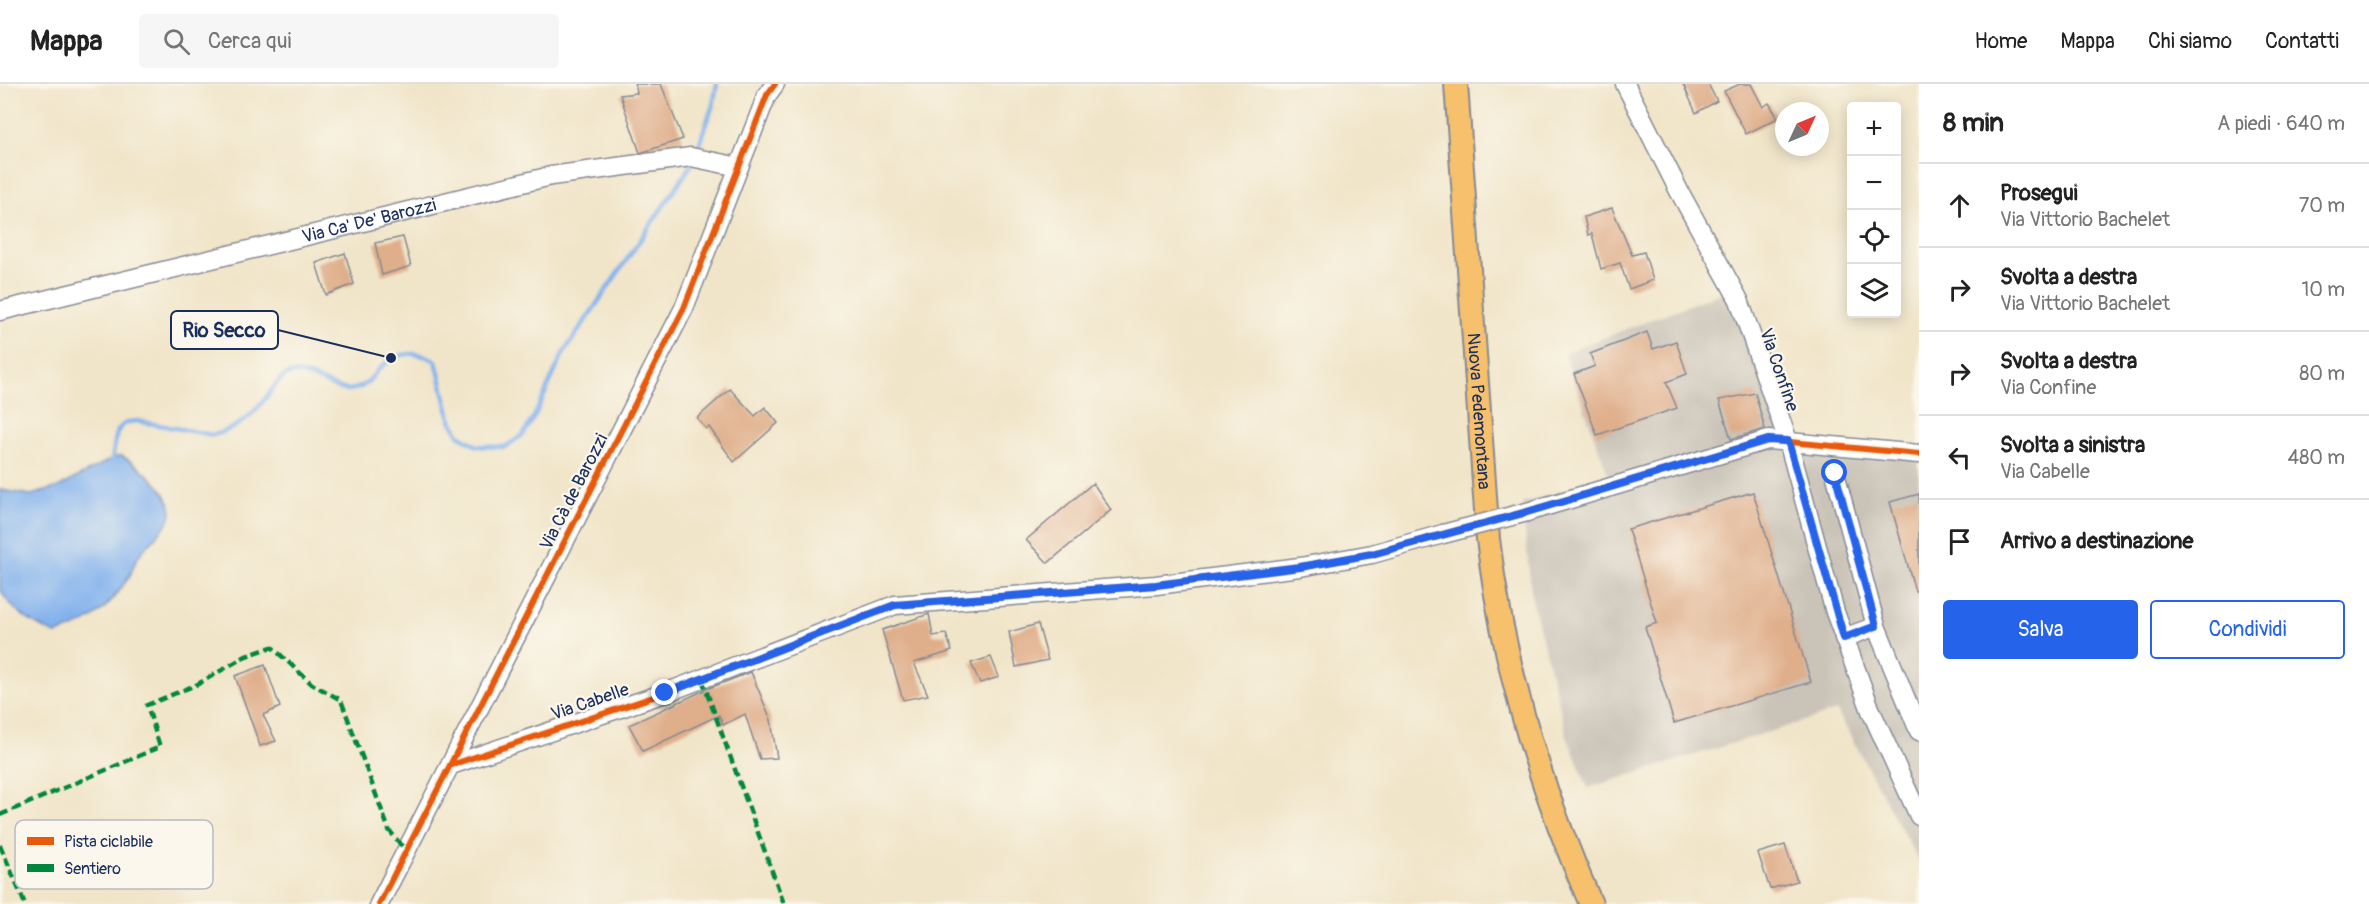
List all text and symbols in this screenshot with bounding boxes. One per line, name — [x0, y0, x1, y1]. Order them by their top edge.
search box — [139, 14, 559, 68]
text: Mappa — [30, 24, 103, 59]
icon: search — [160, 25, 193, 58]
text: Cerca qui — [208, 27, 291, 55]
text: Home — [1974, 28, 2027, 55]
text: Mappa — [2060, 28, 2115, 55]
text: Chi siamo — [2148, 28, 2232, 55]
text: Contatti — [2265, 28, 2339, 55]
north arrow — [1775, 102, 1829, 156]
map controls — [1847, 102, 1901, 318]
button: + — [1847, 102, 1901, 156]
text: 8 min — [1943, 107, 2004, 139]
text: A piedi · 640 m — [2217, 111, 2345, 136]
button: − — [1847, 156, 1901, 210]
text: Prosegui — [2000, 179, 2078, 207]
icon: ahead — [1943, 189, 1976, 222]
street label: Via Ca' De' Barozzi — [300, 193, 438, 248]
text: 70 m — [2299, 193, 2345, 218]
text: Via Vittorio Bachelet — [2000, 207, 2170, 232]
button: locate — [1847, 210, 1901, 264]
text: Svolta a destra — [2000, 263, 2137, 291]
button: layers — [1847, 264, 1901, 318]
icon: right — [1943, 273, 1976, 306]
text: 10 m — [2301, 277, 2345, 302]
text: Via Vittorio Bachelet — [2000, 291, 2170, 316]
callout: Rio Secco — [171, 311, 278, 349]
text: Rio Secco — [183, 318, 266, 343]
street label: Via Confine — [1754, 325, 1804, 415]
street label: Nuova Pedemontana — [1462, 332, 1496, 490]
text: Svolta a destra — [2000, 347, 2137, 375]
icon: right — [1943, 357, 1976, 390]
text: 80 m — [2299, 361, 2345, 386]
text: Via Confine — [2000, 375, 2096, 400]
street label: Via Cà de Barozzi — [535, 430, 613, 554]
text: Svolta a sinistra — [2000, 431, 2145, 459]
icon: left — [1943, 441, 1976, 474]
text: 480 m — [2288, 445, 2345, 470]
route start — [1821, 459, 1847, 485]
text: Via Cabelle — [2000, 459, 2090, 484]
icon: arrive — [1943, 525, 1976, 558]
text: Arrivo a destinazione — [2000, 527, 2193, 555]
button: Salva — [1943, 600, 2138, 659]
button: Condividi — [2150, 600, 2345, 659]
street label: Via Cabelle — [548, 678, 632, 726]
route end — [651, 679, 677, 705]
legend — [15, 820, 213, 889]
text: Pista ciclabile — [64, 832, 153, 852]
text: Sentiero — [64, 859, 121, 879]

